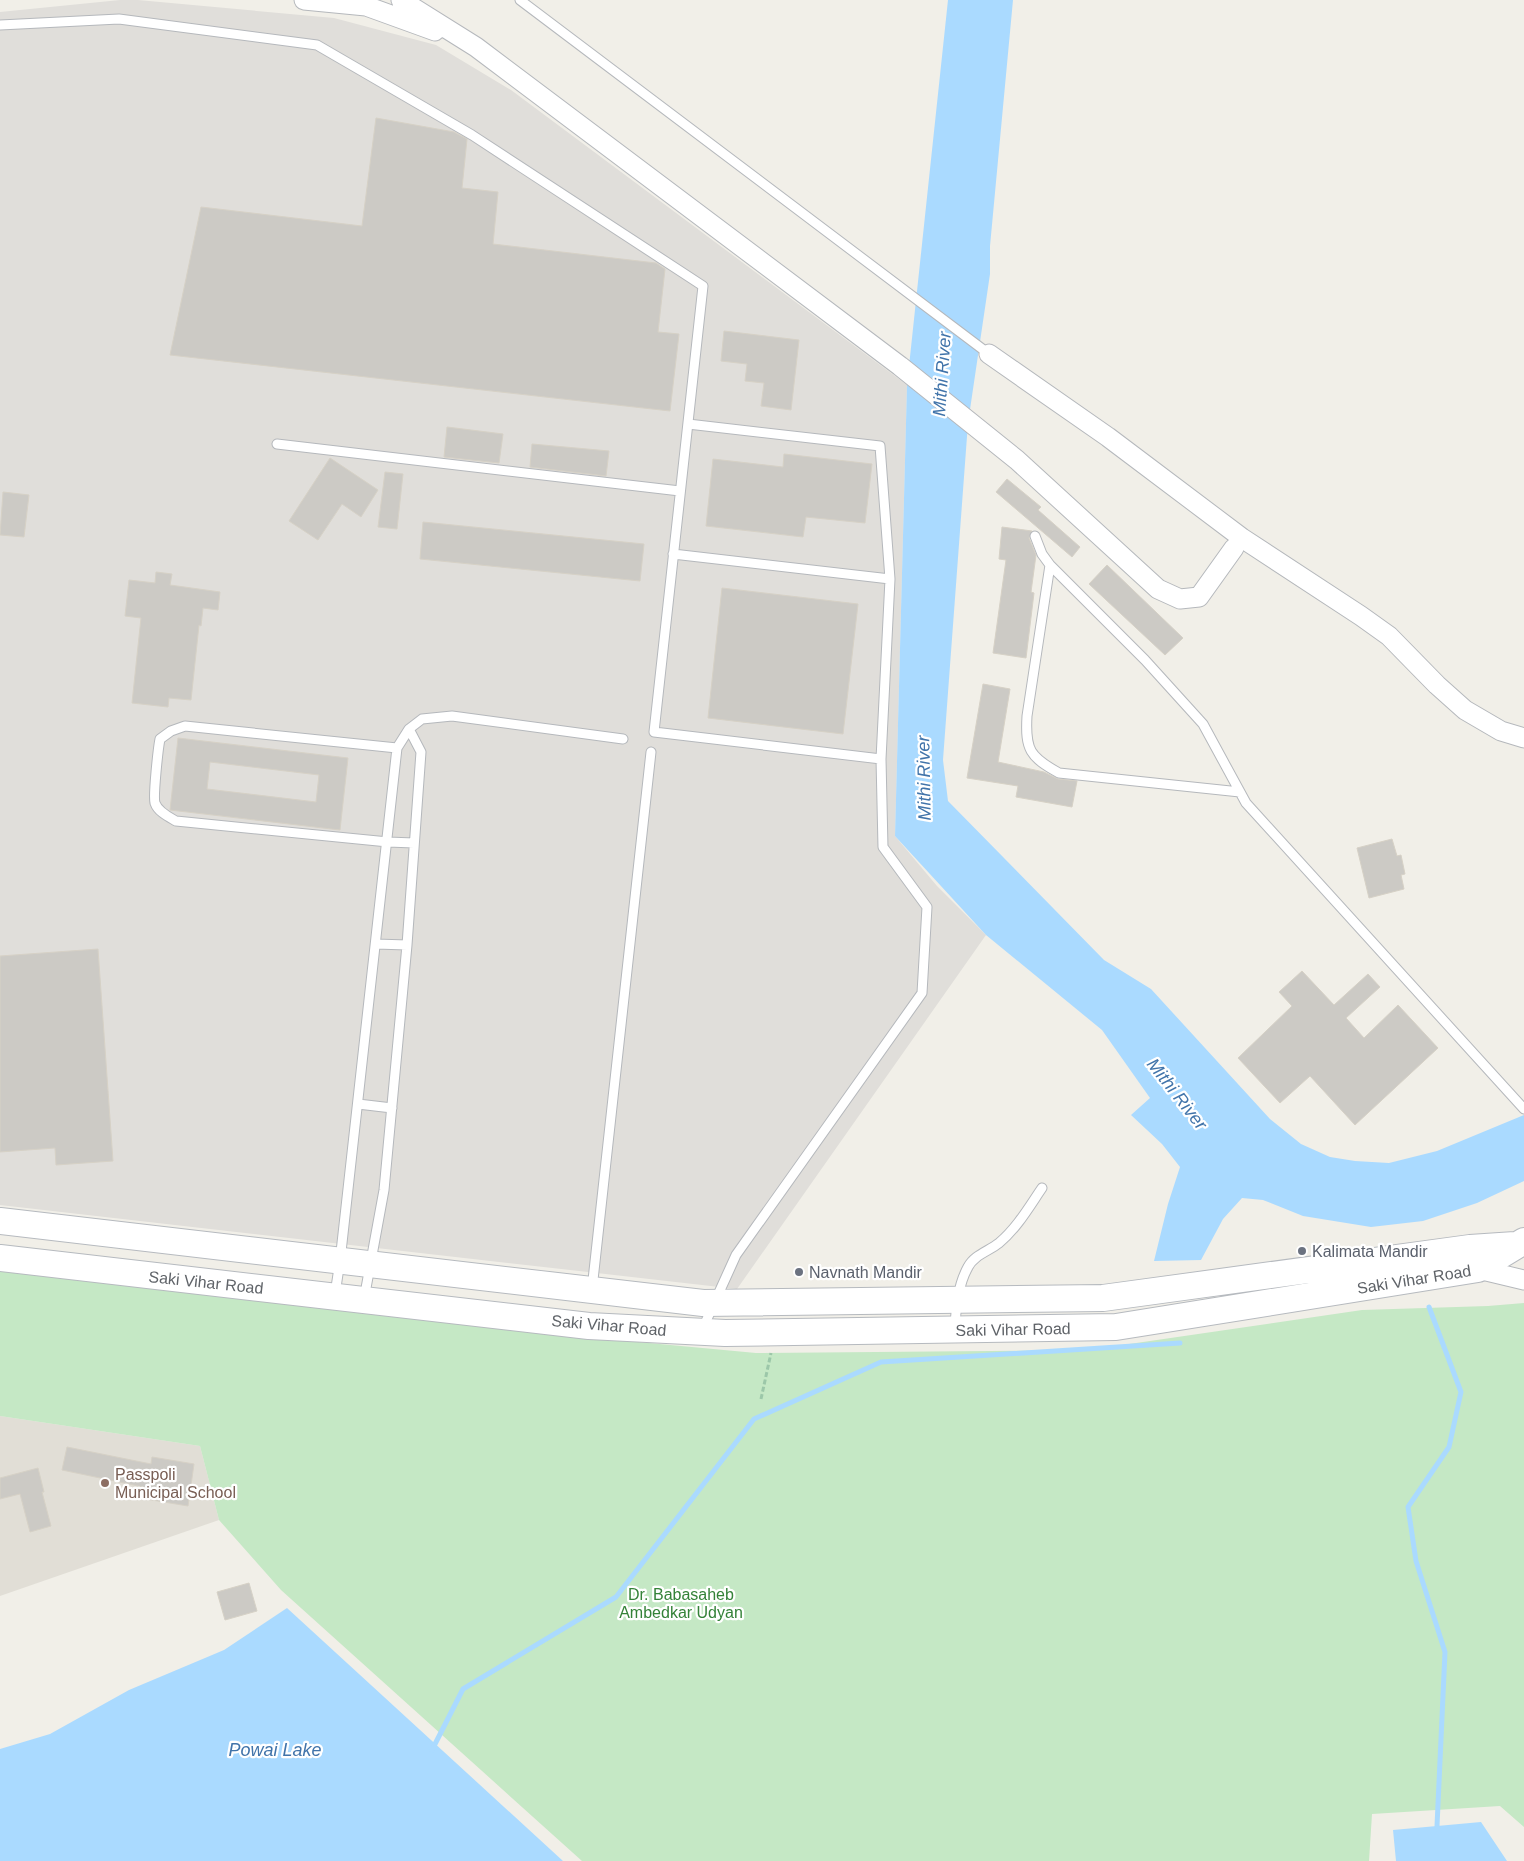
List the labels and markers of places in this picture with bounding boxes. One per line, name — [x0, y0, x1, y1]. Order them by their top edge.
place label: Kalimata Mandir — [1312, 1243, 1428, 1260]
marker: Kalimata Mandir — [1296, 1245, 1308, 1257]
place label: Navnath Mandir — [809, 1264, 923, 1281]
marker: Navnath Mandir — [793, 1266, 805, 1278]
place label: Passpoli Municipal School — [115, 1466, 236, 1501]
marker: Passpoli Municipal School — [99, 1477, 111, 1489]

